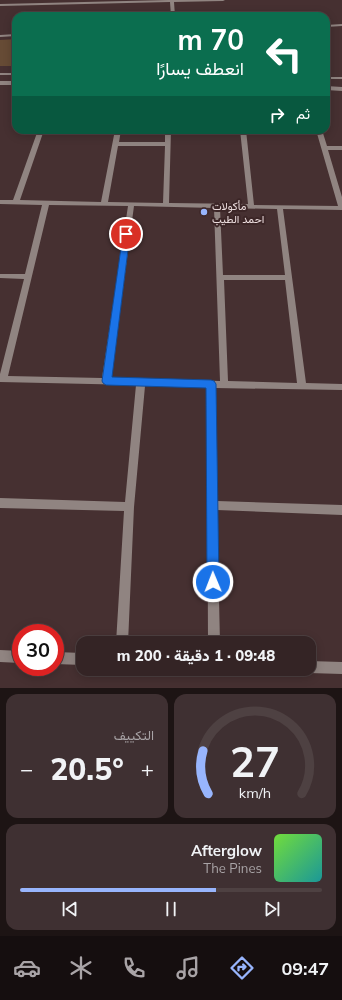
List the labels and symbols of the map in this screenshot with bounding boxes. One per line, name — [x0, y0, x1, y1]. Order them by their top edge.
place label: مأكولات احمد الطيب — [212, 199, 264, 226]
marker: مأكولات احمد الطيب — [199, 207, 209, 217]
pin — [109, 217, 143, 251]
position arrow — [192, 561, 234, 603]
speed limit sign: 30 — [12, 624, 64, 676]

